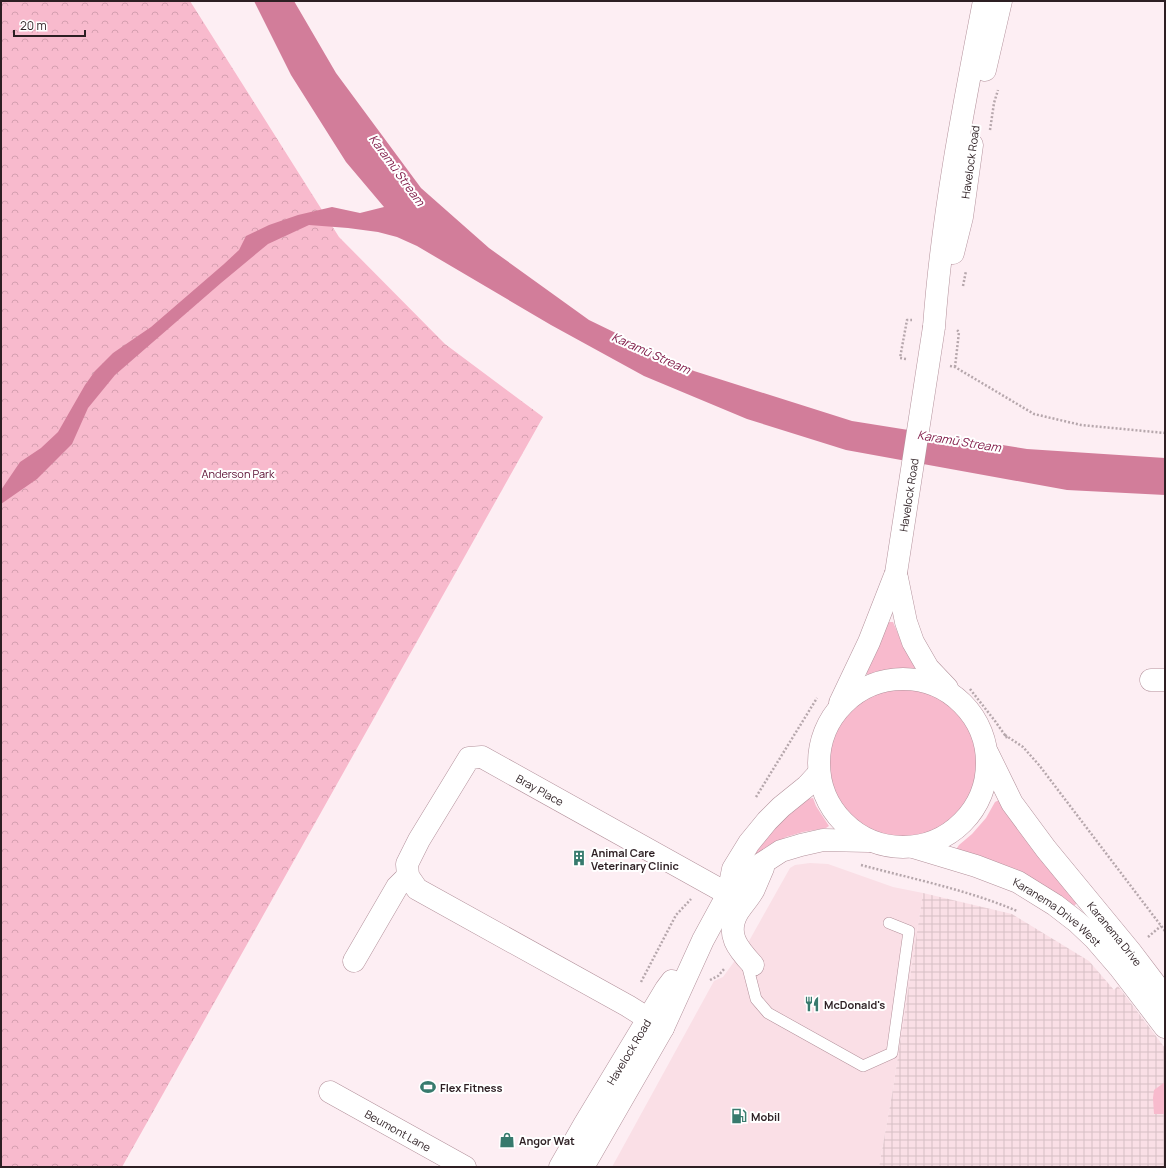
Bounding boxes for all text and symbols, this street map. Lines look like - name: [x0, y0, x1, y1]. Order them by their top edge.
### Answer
- scale bar: [14, 12, 85, 38]
- text: 20 m: [20, 17, 47, 34]
- street label: Havelock Road: [957, 124, 983, 200]
- water label: Karamū Stream: [365, 131, 429, 210]
- water label: Karamū Stream: [609, 328, 694, 378]
- water label: Karamū Stream: [916, 426, 1003, 456]
- street label: Havelock Road: [895, 457, 921, 533]
- park label: Anderson Park: [201, 466, 275, 481]
- street label: Bray Place: [514, 770, 567, 809]
- place label: Animal Care Veterinary Clinic: [591, 845, 679, 873]
- building icon: Animal Care Veterinary Clinic: [570, 849, 588, 867]
- street label: Karanema Drive West: [1011, 873, 1105, 949]
- street label: Karanema Drive: [1085, 898, 1146, 969]
- restaurant icon: McDonald's: [803, 995, 821, 1013]
- place label: McDonald's: [824, 997, 885, 1012]
- street label: Havelock Road: [603, 1016, 654, 1087]
- sports icon: Flex Fitness: [419, 1078, 437, 1096]
- place label: Flex Fitness: [440, 1080, 503, 1095]
- street label: Beumont Lane: [362, 1106, 434, 1155]
- fuel station icon: Mobil: [730, 1107, 748, 1125]
- place label: Mobil: [751, 1109, 780, 1124]
- shop icon: Angor Wat: [498, 1131, 516, 1149]
- place label: Angor Wat: [519, 1133, 575, 1148]

